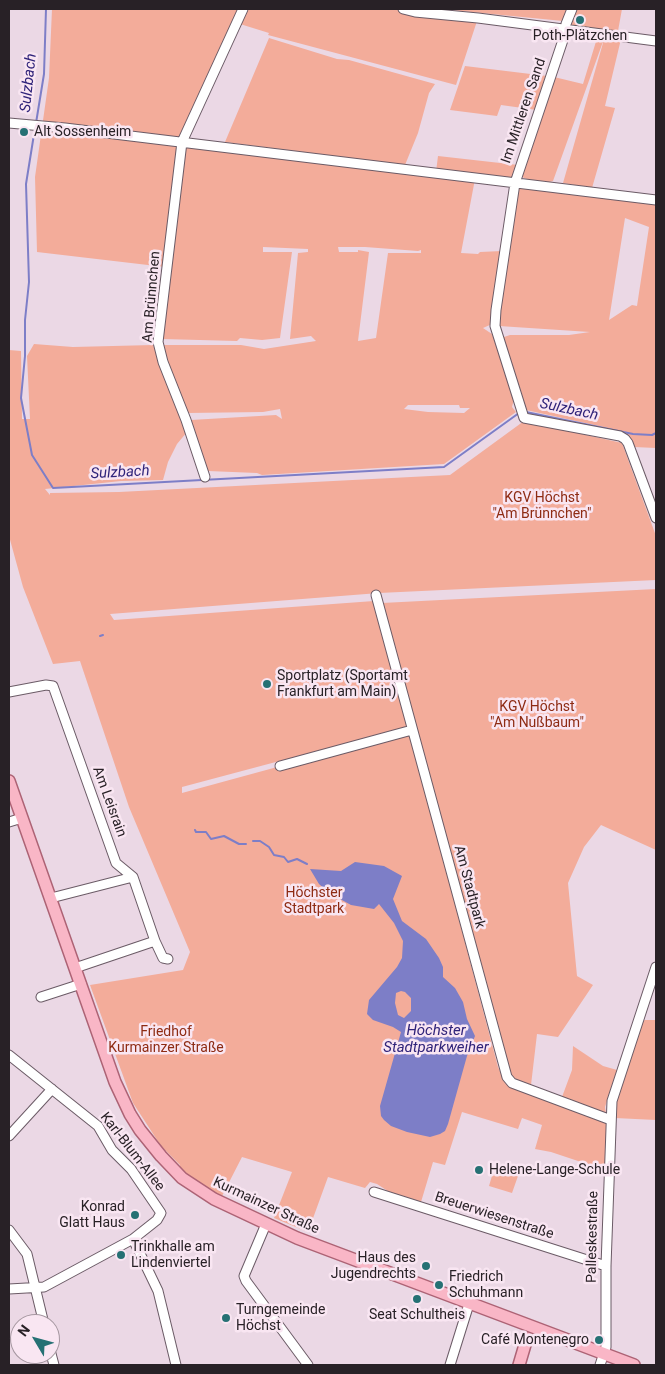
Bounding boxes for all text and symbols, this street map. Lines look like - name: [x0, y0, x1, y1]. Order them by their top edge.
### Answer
- marker: Poth-Plätzchen: [574, 14, 586, 26]
- place label: Poth-Plätzchen: [533, 28, 627, 44]
- water label: Sulzbach: [17, 53, 41, 113]
- street label: Im Mittleren Sand: [498, 56, 550, 166]
- place label: Alt Sossenheim: [34, 124, 131, 140]
- marker: Alt Sossenheim: [18, 126, 30, 138]
- street label: Am Brünnchen: [140, 251, 164, 343]
- water label: Sulzbach: [538, 395, 600, 425]
- water label: Sulzbach: [90, 462, 150, 484]
- park label: KGV Höchst "Am Brünnchen": [492, 490, 592, 522]
- place label: Sportplatz (Sportamt Frankfurt am Main): [277, 668, 408, 700]
- marker: Sportplatz (Sportamt Frankfurt am Main): [261, 678, 273, 690]
- park label: KGV Höchst "Am Nußbaum": [490, 699, 584, 732]
- street label: Am Leisrain: [89, 765, 129, 839]
- street label: Am Stadtpark: [450, 844, 488, 930]
- park label: Höchster Stadtpark: [284, 885, 344, 918]
- water label: Höchster Stadtparkweiher: [383, 1022, 489, 1057]
- park label: Friedhof Kurmainzer Straße: [108, 1024, 224, 1056]
- street label: Karl-Blum-Allee: [96, 1109, 168, 1195]
- place label: Helene-Lange-Schule: [489, 1162, 620, 1178]
- marker: Helene-Lange-Schule: [473, 1164, 485, 1176]
- street label: Kurmainzer Straße: [210, 1174, 322, 1238]
- street label: Breuerwiesenstraße: [432, 1189, 556, 1243]
- street label: Palleskestraße: [584, 1191, 602, 1283]
- place label: Konrad Glatt Haus: [59, 1199, 125, 1232]
- marker: Konrad Glatt Haus: [129, 1209, 141, 1221]
- place label: Trinkhalle am Lindenviertel: [131, 1239, 215, 1272]
- marker: Trinkhalle am Lindenviertel: [115, 1249, 127, 1261]
- place label: Haus des Jugendrechts: [331, 1250, 416, 1282]
- marker: Haus des Jugendrechts: [420, 1260, 432, 1272]
- place label: Friedrich Schuhmann: [449, 1269, 523, 1302]
- marker: Friedrich Schuhmann: [433, 1279, 445, 1291]
- marker: Seat Schultheis: [411, 1293, 423, 1305]
- place label: Turngemeinde Höchst: [236, 1302, 325, 1334]
- place label: Seat Schultheis: [369, 1307, 465, 1323]
- marker: Turngemeinde Höchst: [220, 1312, 232, 1324]
- north arrow: [10, 1314, 60, 1364]
- text: N: [14, 1322, 33, 1339]
- place label: Café Montenegro: [481, 1332, 589, 1348]
- marker: Café Montenegro: [593, 1334, 605, 1346]

